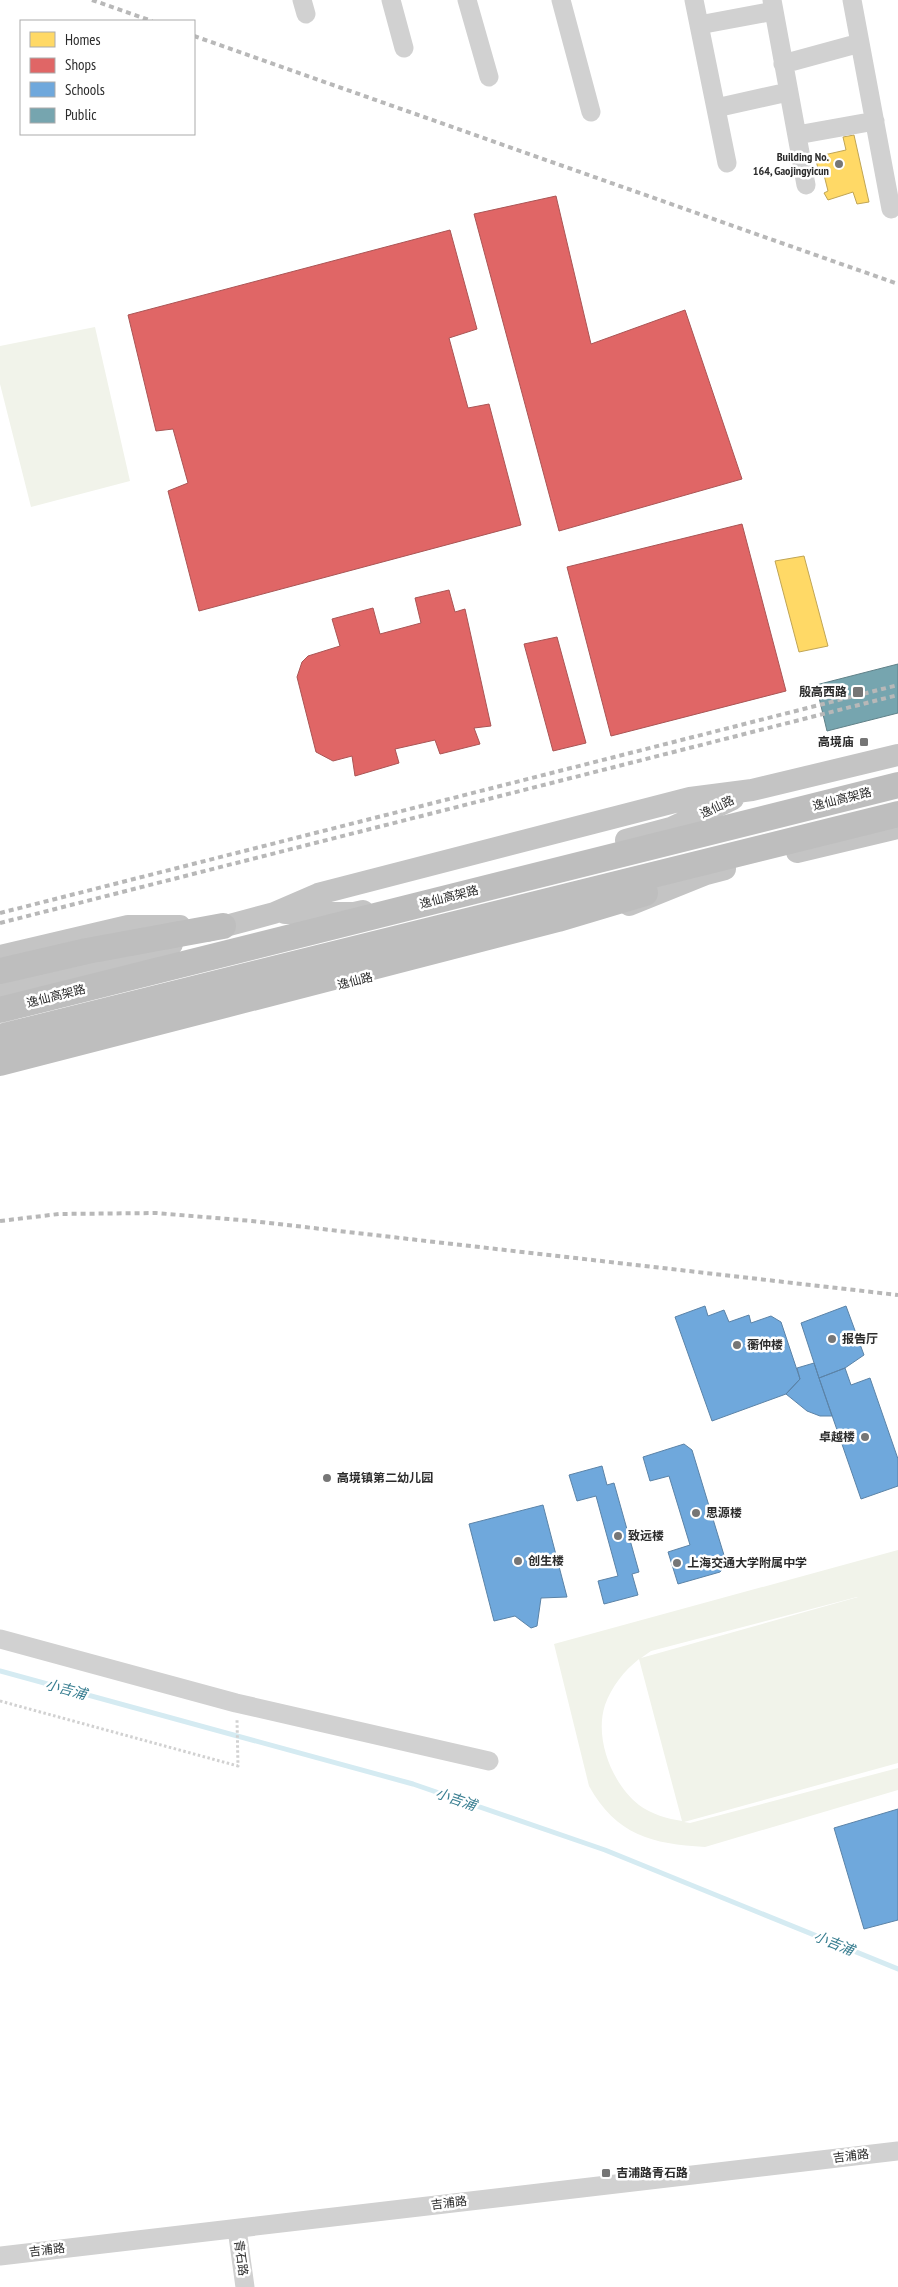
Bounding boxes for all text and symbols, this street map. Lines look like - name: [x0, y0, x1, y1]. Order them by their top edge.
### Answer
- legend: [20, 20, 195, 135]
- text: Homes: [65, 30, 101, 49]
- text: Shops: [65, 55, 96, 74]
- text: Schools: [65, 80, 105, 99]
- text: Public: [65, 105, 97, 124]
- place label: Building No. 164, Gaojingyicun: [753, 149, 829, 178]
- marker: Building No. 164, Gaojingyicun: [833, 158, 845, 170]
- place label: 殷高西路: [799, 684, 847, 699]
- marker: 殷高西路: [851, 685, 865, 699]
- place label: 高境庙: [818, 734, 854, 749]
- marker: 高境庙: [858, 736, 870, 748]
- street label: 逸仙高架路: [811, 784, 873, 813]
- street label: 逸仙路: [697, 792, 736, 821]
- street label: 逸仙高架路: [418, 882, 480, 911]
- street label: 逸仙路: [336, 969, 374, 992]
- street label: 逸仙高架路: [25, 981, 87, 1010]
- place label: 报告厅: [842, 1331, 878, 1346]
- marker: 报告厅: [826, 1333, 838, 1345]
- place label: 蘅仲楼: [747, 1337, 783, 1352]
- marker: 蘅仲楼: [731, 1339, 743, 1351]
- place label: 卓越楼: [819, 1429, 855, 1444]
- marker: 卓越楼: [859, 1431, 871, 1443]
- place label: 高境镇第二幼儿园: [337, 1470, 433, 1485]
- marker: 高境镇第二幼儿园: [321, 1472, 333, 1484]
- place label: 思源楼: [706, 1505, 742, 1520]
- marker: 思源楼: [690, 1507, 702, 1519]
- place label: 致远楼: [628, 1528, 664, 1543]
- marker: 致远楼: [612, 1530, 624, 1542]
- place label: 创生楼: [528, 1553, 564, 1568]
- marker: 创生楼: [512, 1555, 524, 1567]
- place label: 上海交通大学附属中学: [687, 1555, 807, 1570]
- marker: 上海交通大学附属中学: [671, 1557, 683, 1569]
- water label: 小吉浦: [43, 1675, 91, 1704]
- water label: 小吉浦: [433, 1784, 481, 1815]
- water label: 小吉浦: [811, 1927, 859, 1960]
- street label: 吉浦路: [832, 2146, 870, 2165]
- place label: 吉浦路青石路: [616, 2165, 688, 2180]
- marker: 吉浦路青石路: [600, 2167, 612, 2179]
- street label: 吉浦路: [430, 2193, 468, 2212]
- street label: 青石路: [232, 2239, 251, 2277]
- street label: 吉浦路: [28, 2240, 66, 2259]

